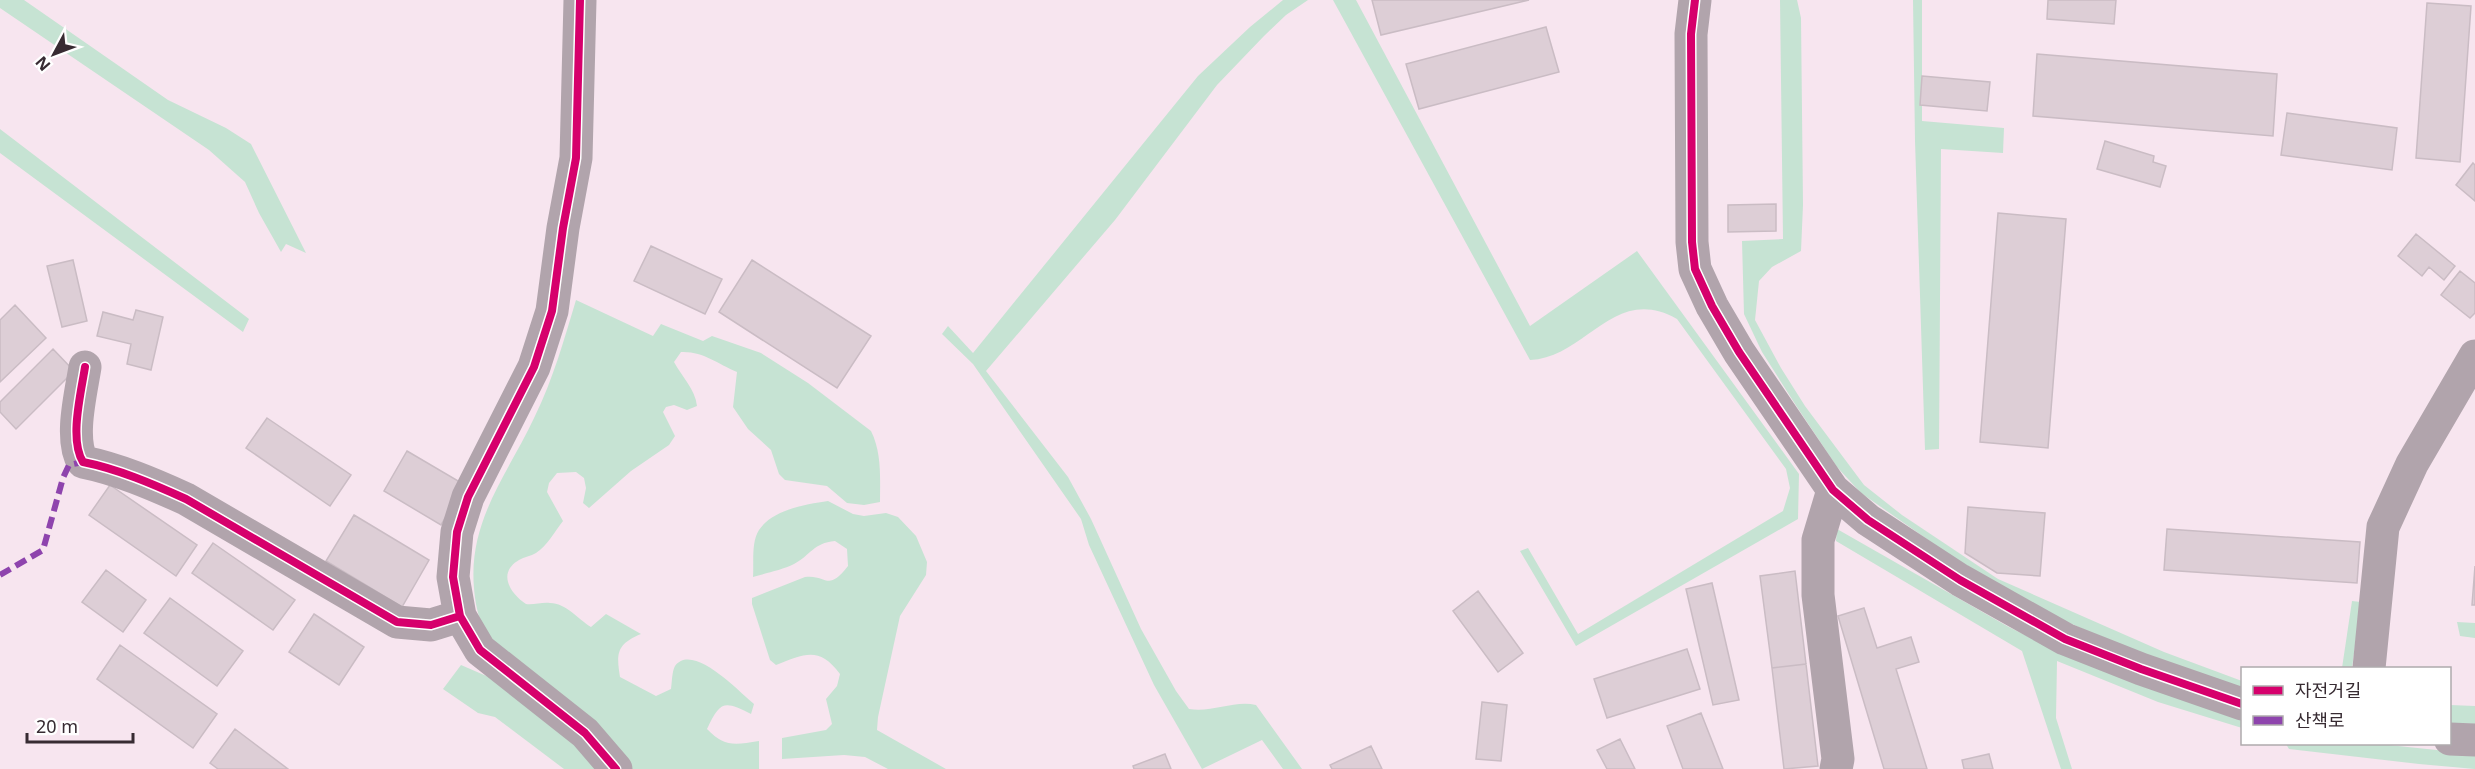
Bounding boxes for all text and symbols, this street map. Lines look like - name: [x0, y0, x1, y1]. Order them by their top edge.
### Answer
- north arrow: [24, 24, 84, 84]
- text: N: [30, 52, 55, 76]
- legend: [2241, 667, 2451, 745]
- text: 자전거길: [2295, 678, 2361, 702]
- scale bar: [27, 706, 134, 744]
- text: 산책로: [2295, 708, 2345, 732]
- text: 20 m: [36, 714, 78, 738]

